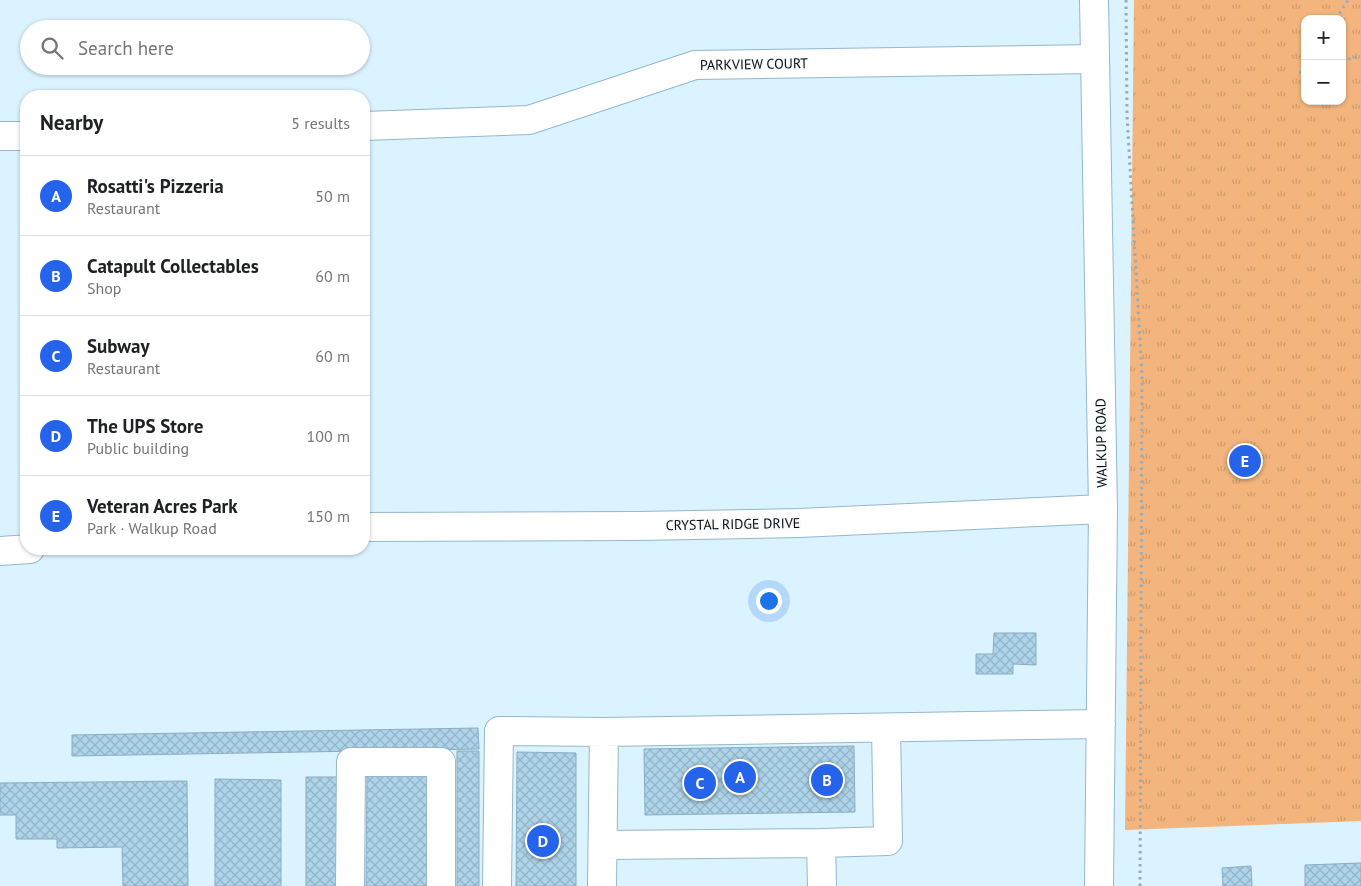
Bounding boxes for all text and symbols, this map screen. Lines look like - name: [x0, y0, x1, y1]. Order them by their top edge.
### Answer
- map controls: [1301, 15, 1346, 105]
- button: +: [1301, 15, 1346, 60]
- search box: [20, 20, 370, 75]
- icon: search: [38, 34, 66, 62]
- text: Search here: [78, 36, 174, 60]
- street label: PARKVIEW COURT: [700, 54, 808, 74]
- button: −: [1301, 60, 1346, 105]
- text: Nearby: [40, 109, 103, 136]
- text: 5 results: [291, 113, 350, 133]
- text: Rosatti's Pizzeria: [87, 174, 224, 198]
- text: A: [51, 186, 61, 206]
- text: 50 m: [315, 186, 350, 206]
- text: Restaurant: [87, 198, 160, 218]
- text: Catapult Collectables: [87, 254, 259, 278]
- text: B: [51, 266, 61, 286]
- text: 60 m: [315, 266, 350, 286]
- text: Shop: [87, 278, 121, 298]
- text: Subway: [87, 334, 150, 358]
- text: C: [52, 346, 60, 366]
- text: 60 m: [315, 346, 350, 366]
- text: Restaurant: [87, 358, 160, 378]
- street label: WALKUP ROAD: [1091, 398, 1111, 488]
- text: The UPS Store: [87, 414, 203, 438]
- text: D: [51, 426, 61, 446]
- text: 100 m: [307, 426, 350, 446]
- text: Public building: [87, 438, 189, 458]
- pin: E: [1229, 442, 1261, 480]
- text: Veteran Acres Park: [87, 494, 238, 518]
- text: E: [52, 506, 60, 526]
- text: 150 m: [307, 506, 350, 526]
- street label: CRYSTAL RIDGE DRIVE: [666, 514, 800, 534]
- text: Park · Walkup Road: [87, 518, 217, 538]
- your location: [756, 588, 782, 614]
- pin: A: [724, 758, 756, 796]
- pin: B: [811, 761, 843, 799]
- pin: C: [684, 764, 716, 802]
- pin: D: [527, 822, 559, 860]

